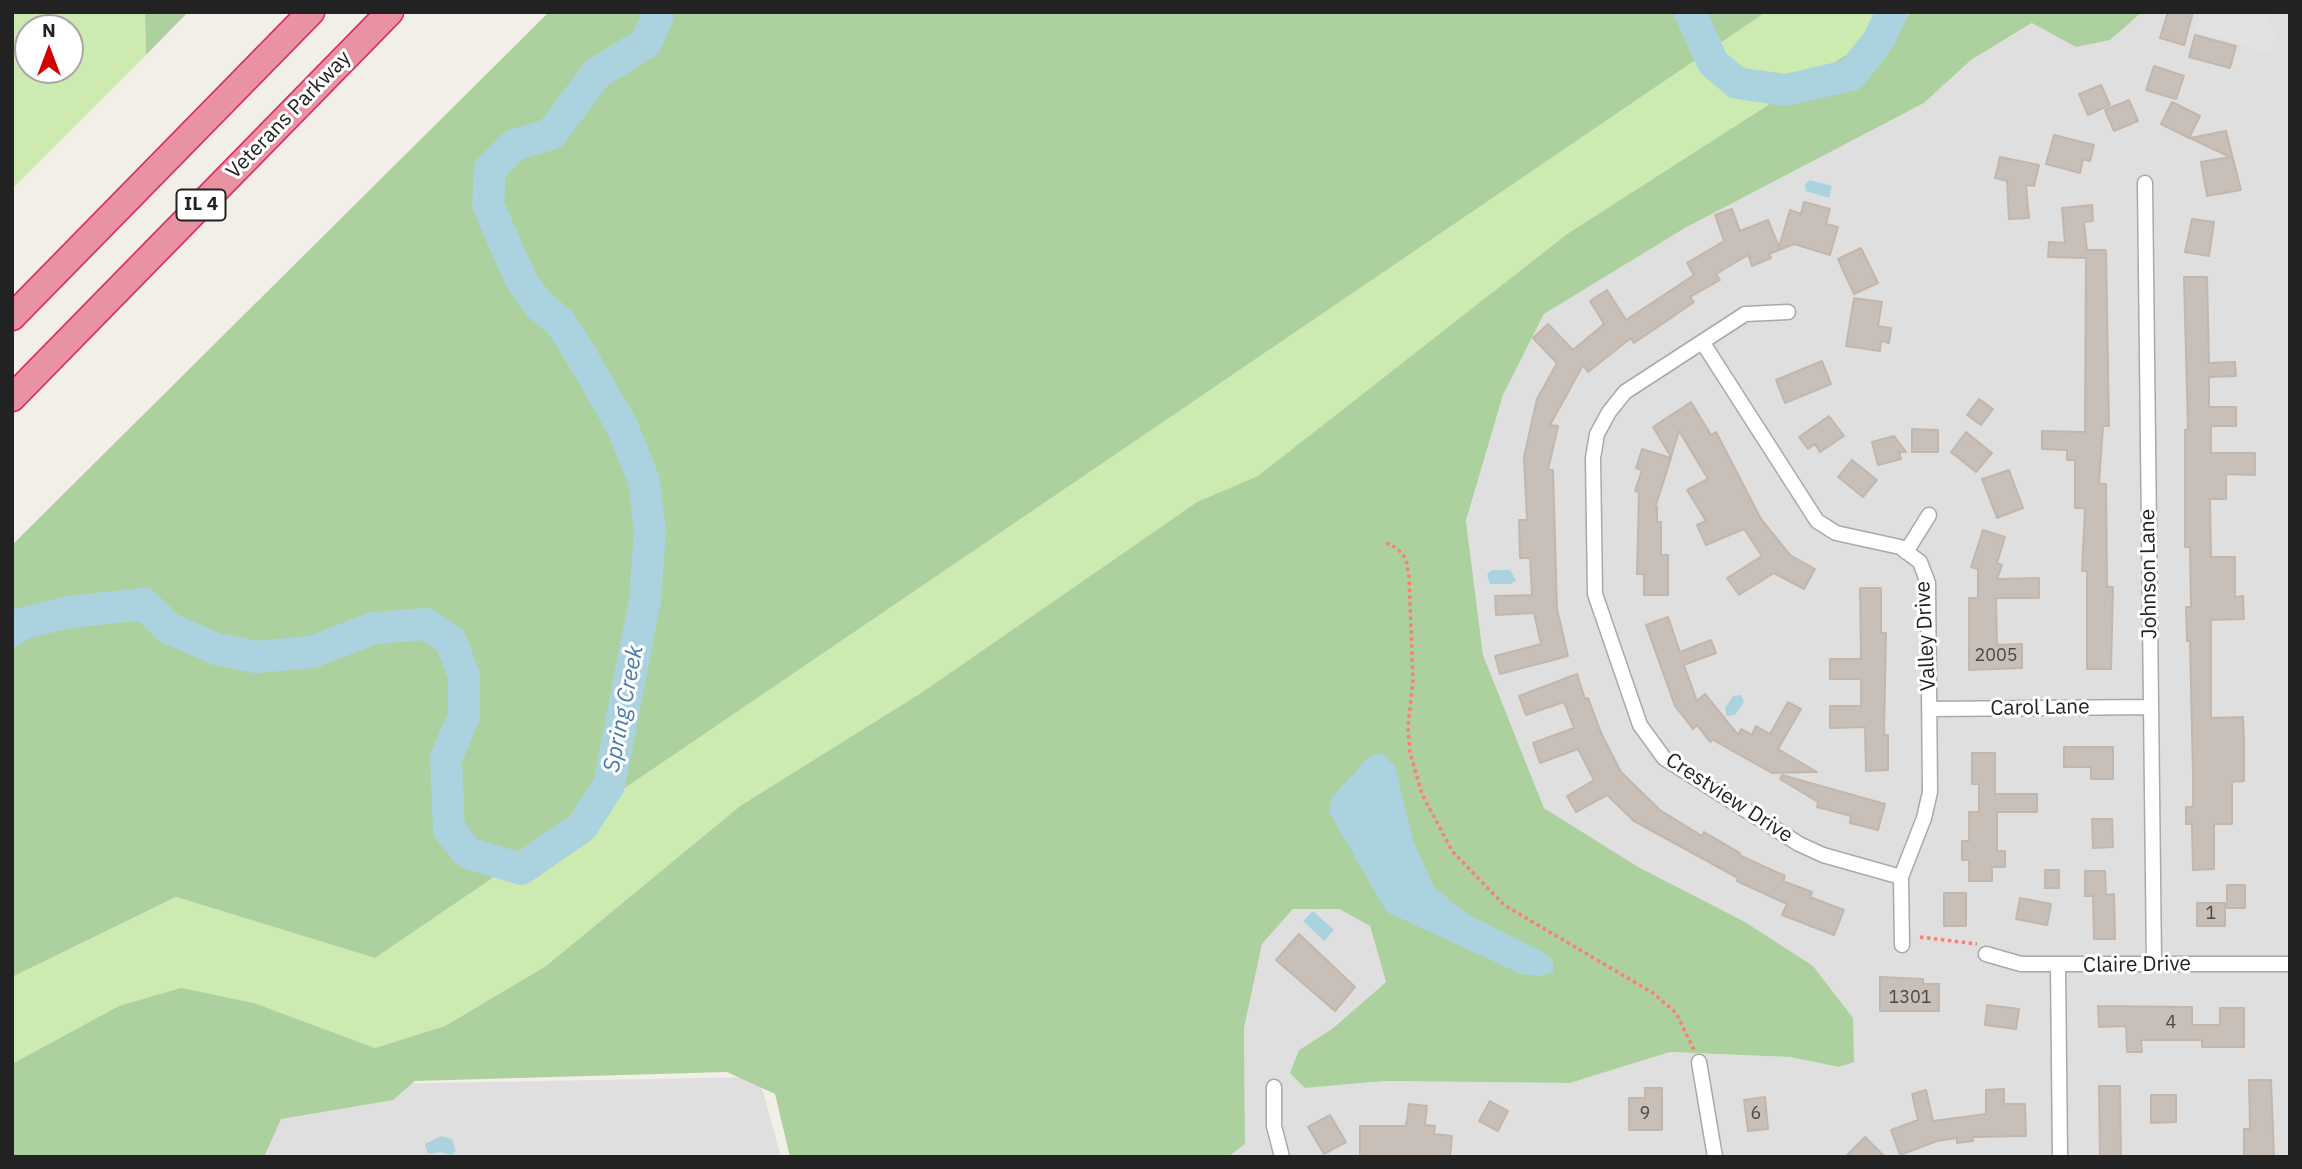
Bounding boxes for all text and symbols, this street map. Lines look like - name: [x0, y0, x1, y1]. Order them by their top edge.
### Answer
- north arrow: [14, 14, 84, 84]
- text: N: [42, 18, 56, 42]
- street label: Veterans Parkway: [221, 46, 357, 184]
- road number: IL 4: [176, 190, 226, 220]
- street label: Johnson Lane: [2135, 509, 2163, 639]
- street label: Valley Drive: [1911, 580, 1941, 692]
- water label: Spring Creek: [598, 643, 650, 775]
- house number: 2005: [1974, 645, 2018, 667]
- street label: Carol Lane: [1990, 695, 2090, 721]
- street label: Crestview Drive: [1661, 748, 1797, 848]
- house number: 1: [2206, 903, 2216, 925]
- street label: Claire Drive: [2083, 951, 2191, 979]
- house number: 1301: [1888, 987, 1932, 1009]
- house number: 4: [2166, 1012, 2176, 1034]
- house number: 9: [1640, 1103, 1650, 1125]
- house number: 6: [1751, 1103, 1761, 1125]

